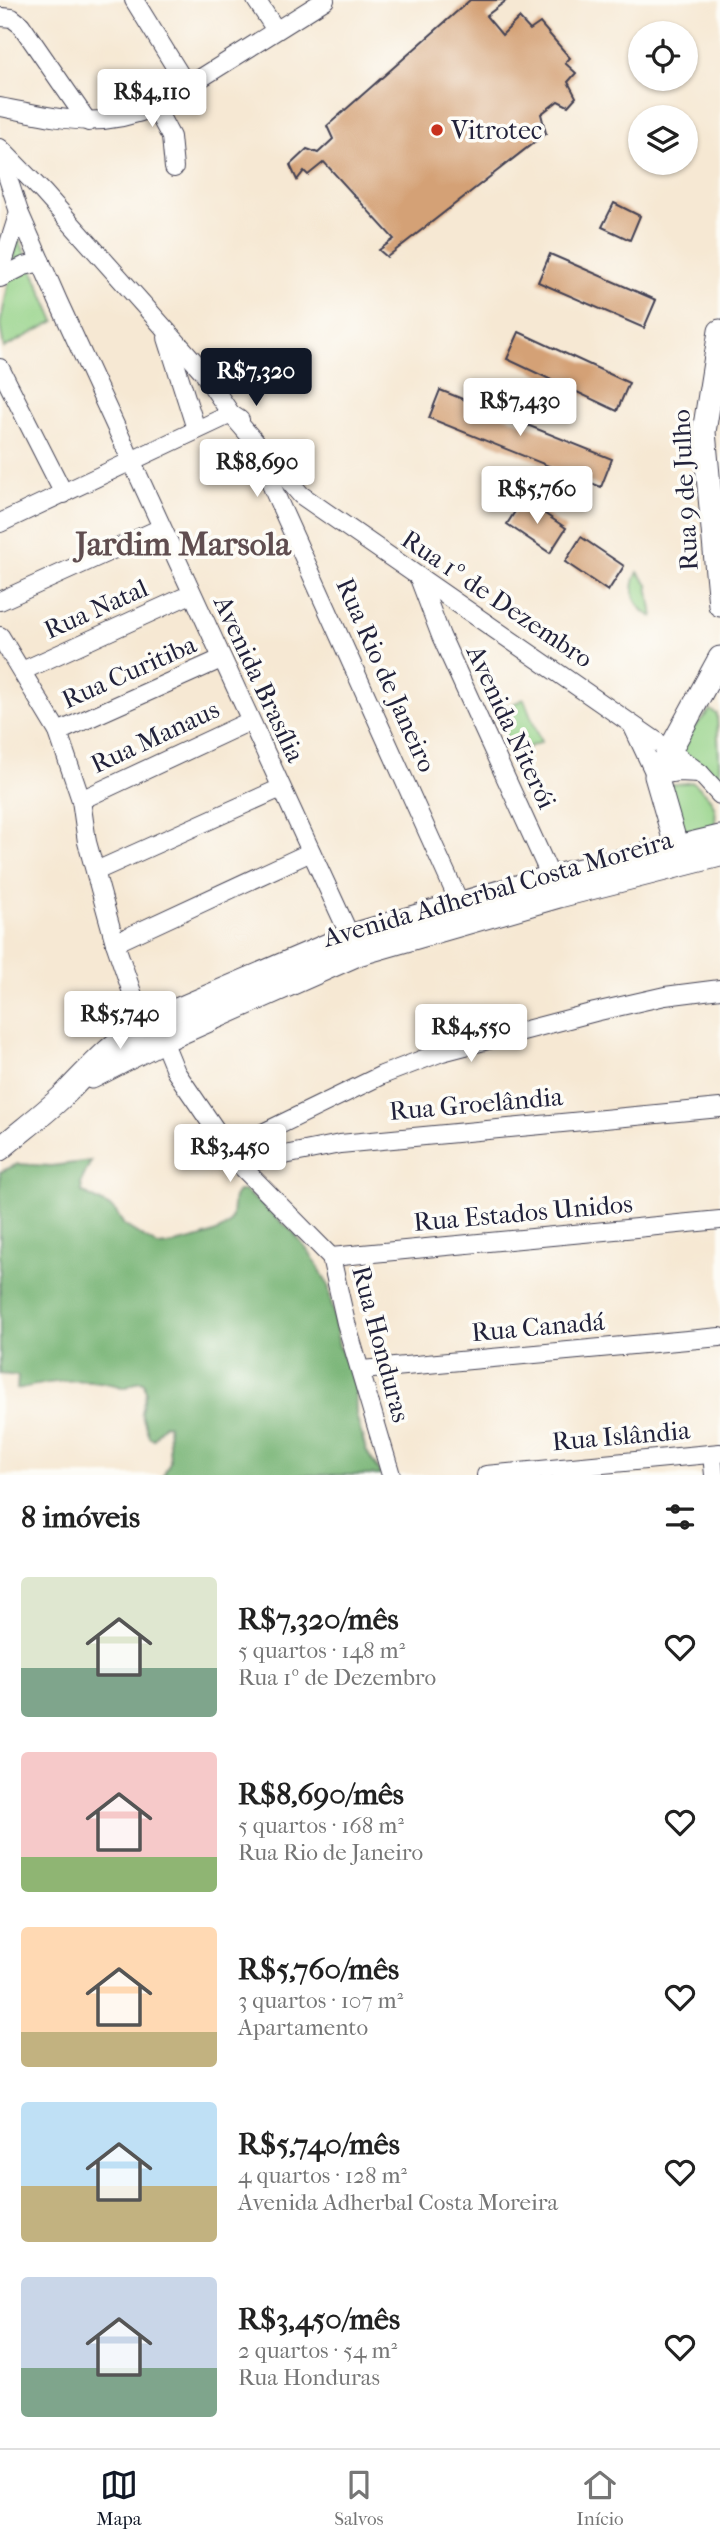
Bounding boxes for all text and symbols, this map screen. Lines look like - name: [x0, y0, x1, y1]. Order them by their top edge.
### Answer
- map controls: [628, 21, 698, 175]
- button: locate: [628, 21, 698, 91]
- pin: R$4,110: [87, 69, 217, 129]
- text: R$4,110: [113, 78, 191, 105]
- button: layers: [628, 105, 698, 175]
- place label: Vitrotec: [450, 115, 542, 146]
- marker: Vitrotec: [429, 122, 445, 138]
- pin: R$7,320: [191, 348, 321, 408]
- text: R$7,320: [217, 357, 295, 384]
- pin: R$7,430: [455, 378, 585, 438]
- text: R$7,430: [479, 387, 561, 414]
- street label: Rua 9 de Julho: [665, 409, 705, 571]
- pin: R$8,690: [192, 440, 322, 499]
- text: R$8,690: [216, 448, 298, 475]
- pin: R$5,760: [472, 466, 602, 526]
- text: R$5,760: [497, 475, 577, 502]
- street label: Rua 1º de Dezembro: [395, 524, 599, 674]
- district label: Jardim Marsola: [72, 525, 292, 564]
- street label: Rua Natal: [39, 572, 153, 646]
- street label: Rua Rio de Janeiro: [329, 573, 443, 777]
- street label: Avenida Brasília: [206, 590, 312, 768]
- street label: Rua Curitiba: [57, 628, 202, 715]
- street label: Avenida Niterói: [459, 639, 563, 814]
- street label: Rua Manaus: [86, 694, 224, 780]
- street label: Avenida Adherbal Costa Moreira: [319, 824, 677, 954]
- pin: R$5,740: [55, 992, 185, 1051]
- text: R$5,740: [80, 1000, 160, 1027]
- pin: R$4,550: [406, 1004, 536, 1064]
- text: R$4,550: [431, 1013, 511, 1040]
- street label: Rua Groelândia: [388, 1081, 565, 1127]
- pin: R$3,450: [165, 1124, 295, 1184]
- text: R$3,450: [190, 1133, 270, 1160]
- street label: Rua Estados Unidos: [412, 1188, 634, 1238]
- street label: Rua Honduras: [345, 1262, 417, 1426]
- street label: Rua Canadá: [470, 1306, 607, 1348]
- street label: Rua Islândia: [551, 1414, 692, 1457]
- icon: filters: [661, 1498, 699, 1536]
- text: 8 imóveis: [21, 1500, 140, 1535]
- text: R$7,320/mês: [238, 1602, 399, 1637]
- icon: home: [77, 1605, 161, 1689]
- icon: heart: [661, 1628, 699, 1666]
- text: 5 quartos · 148 m²: [238, 1637, 405, 1664]
- text: Rua 1º de Dezembro: [238, 1664, 436, 1691]
- text: R$8,690/mês: [238, 1777, 404, 1812]
- icon: home: [77, 1780, 161, 1864]
- icon: heart: [661, 1803, 699, 1841]
- text: 5 quartos · 168 m²: [238, 1812, 404, 1839]
- text: Rua Rio de Janeiro: [238, 1839, 423, 1866]
- text: R$5,760/mês: [238, 1952, 399, 1987]
- icon: home: [77, 1955, 161, 2039]
- icon: heart: [661, 1978, 699, 2016]
- text: 3 quartos · 107 m²: [238, 1987, 403, 2014]
- text: Apartamento: [238, 2014, 368, 2041]
- text: R$5,740/mês: [238, 2127, 400, 2162]
- icon: home: [77, 2130, 161, 2214]
- icon: heart: [661, 2153, 699, 2191]
- text: 4 quartos · 128 m²: [238, 2162, 407, 2189]
- text: Avenida Adherbal Costa Moreira: [238, 2189, 558, 2216]
- text: R$3,450/mês: [238, 2302, 400, 2337]
- icon: home: [77, 2305, 161, 2389]
- icon: heart: [661, 2328, 699, 2366]
- text: 2 quartos · 54 m²: [238, 2337, 397, 2364]
- text: Rua Honduras: [238, 2364, 380, 2391]
- tab: Mapa: [96, 2466, 142, 2530]
- tab: Salvos: [334, 2466, 384, 2530]
- tab: Início: [576, 2466, 624, 2530]

